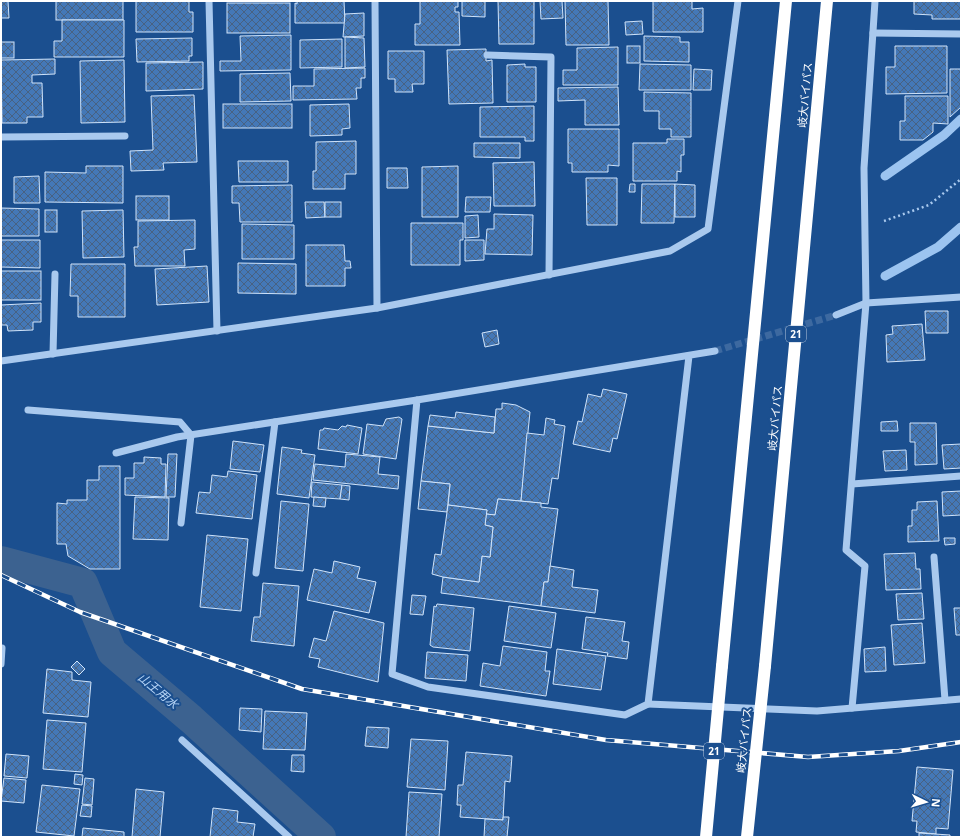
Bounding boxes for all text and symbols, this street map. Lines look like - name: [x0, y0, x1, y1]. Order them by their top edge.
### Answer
- street label: 岐大バイパス: [794, 62, 815, 128]
- road number: 21: [786, 326, 806, 342]
- street label: 岐大バイパス: [764, 385, 785, 451]
- water label: 山王用水: [134, 669, 184, 714]
- street label: 岐大バイパス: [733, 706, 754, 773]
- road number: 21: [704, 743, 724, 759]
- north arrow: [906, 782, 946, 822]
- text: N: [929, 798, 944, 808]

